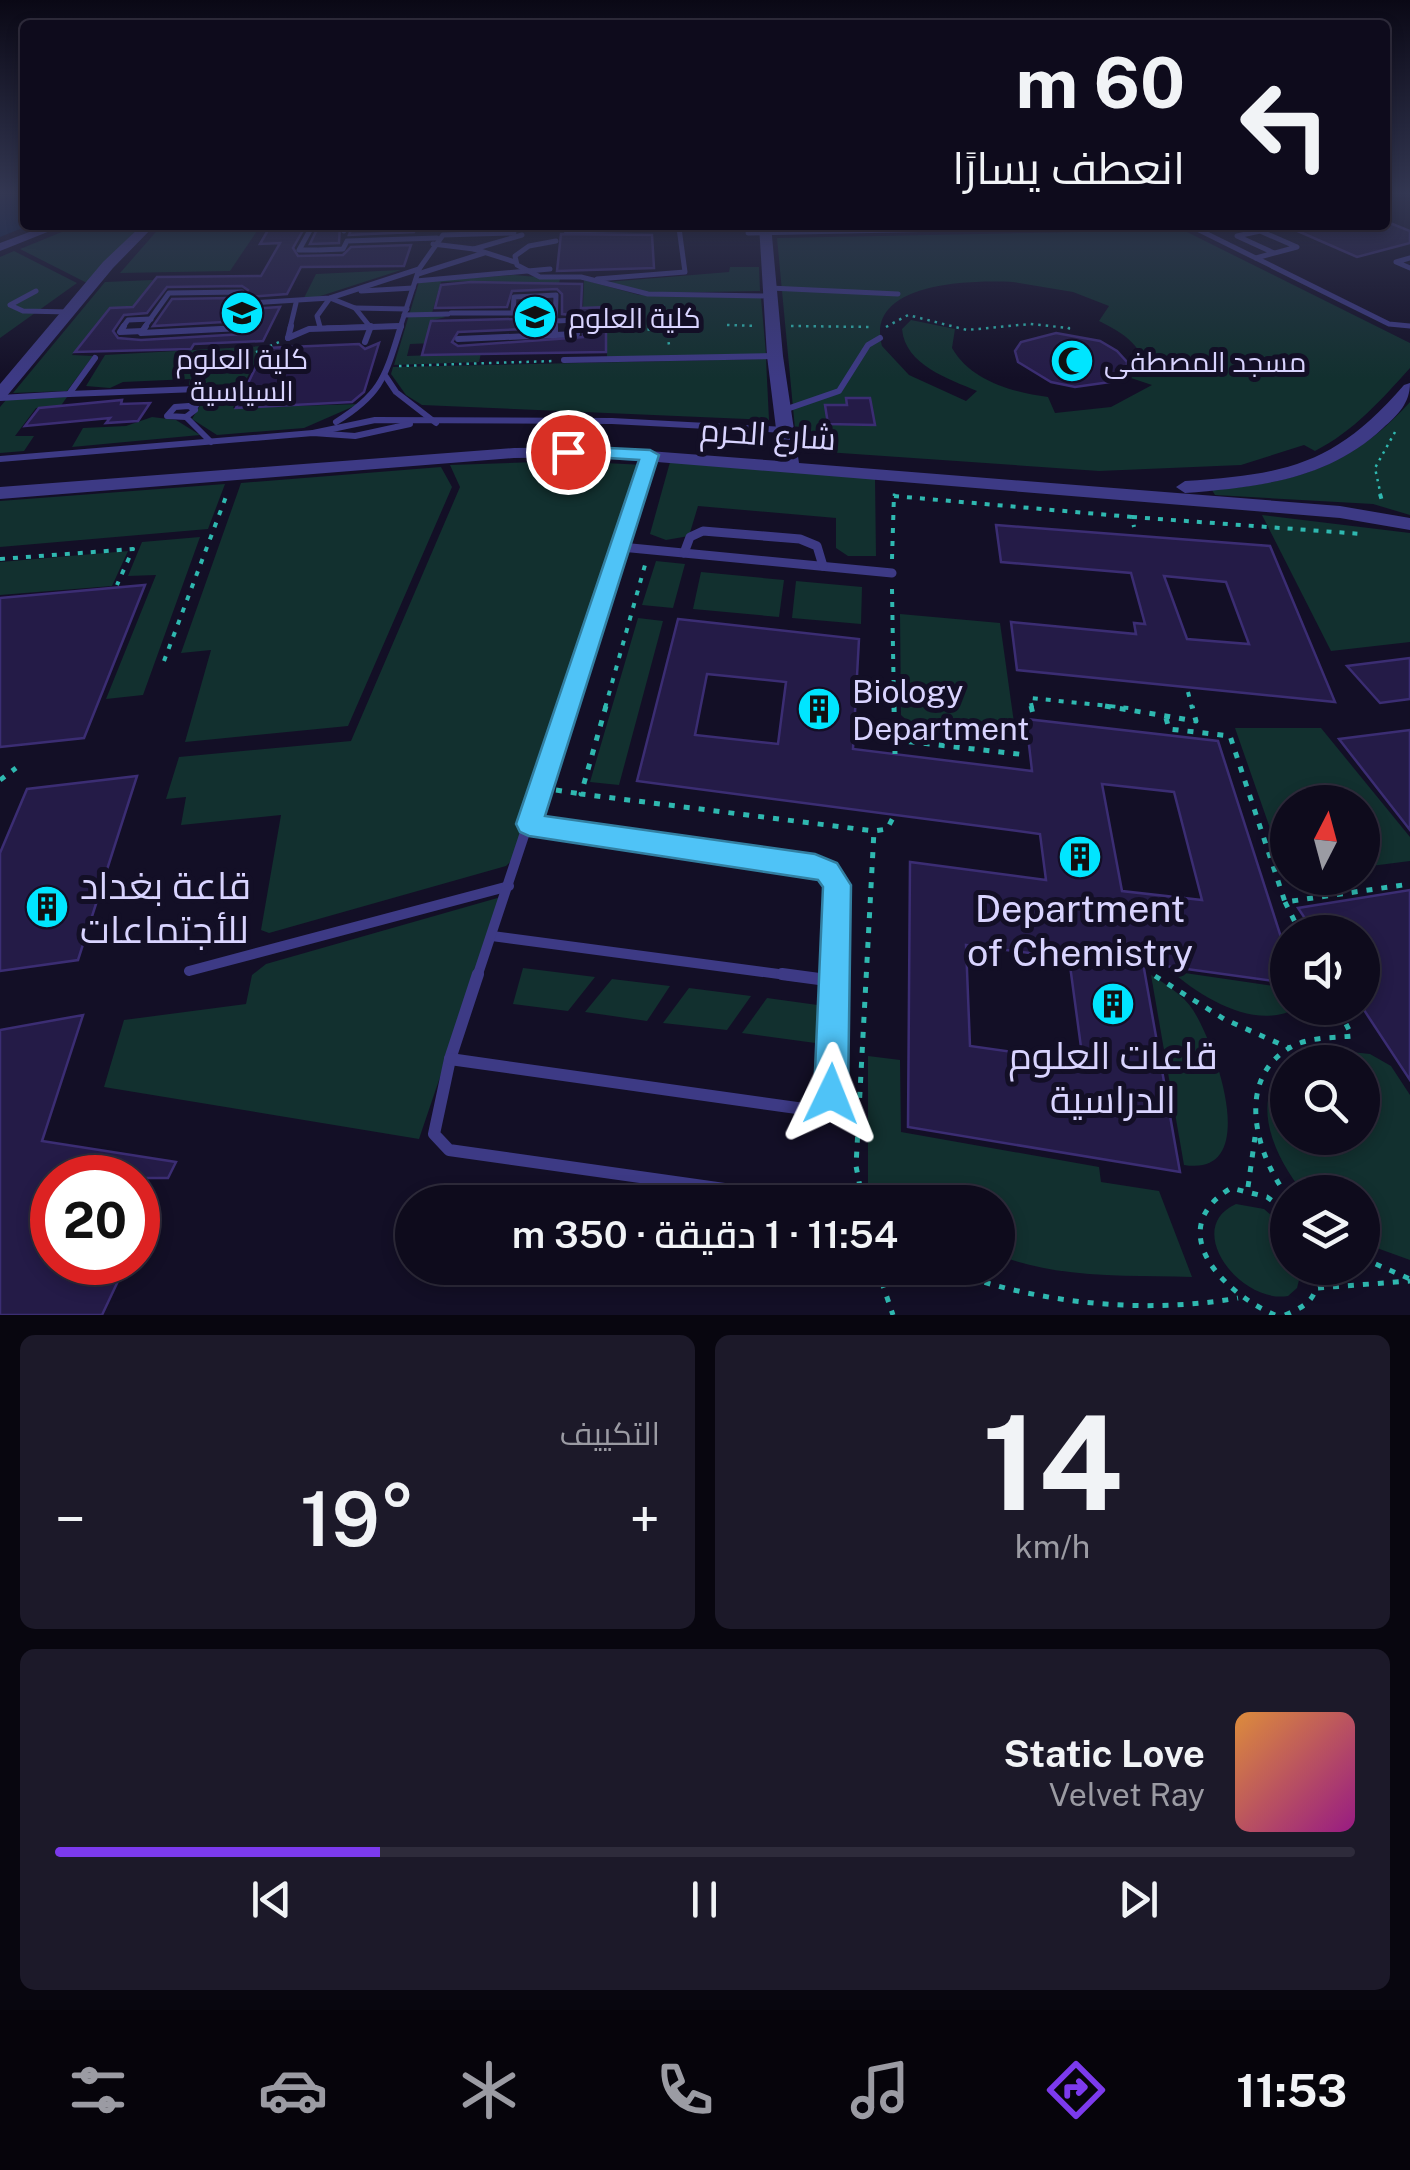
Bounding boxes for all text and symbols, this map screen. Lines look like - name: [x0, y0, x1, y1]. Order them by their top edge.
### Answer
- text: 60 m: [1015, 41, 1185, 124]
- icon: left: [1220, 60, 1350, 190]
- text: انعطف يسارًا: [952, 141, 1185, 194]
- school or university icon: كلية العلوم السياسية: [219, 290, 265, 336]
- school or university icon: كلية العلوم: [512, 294, 558, 340]
- place label: كلية العلوم: [568, 301, 701, 338]
- mosque icon: مسجد المصطفى: [1049, 338, 1095, 384]
- place label: كلية العلوم السياسية: [176, 342, 308, 407]
- place label: مسجد المصطفى: [1104, 345, 1306, 379]
- pin: [526, 410, 611, 495]
- street label: شارع الحرم: [699, 411, 837, 461]
- icon: arrive: [541, 425, 596, 480]
- place label: Biology Department: [852, 673, 1029, 747]
- building icon: Biology Department: [796, 686, 842, 732]
- north arrow: [1270, 785, 1380, 895]
- map controls: [1270, 785, 1380, 1285]
- building icon: Department of Chemistry: [1057, 834, 1103, 880]
- place label: قاعة بغداد للأجتماعات: [80, 863, 251, 952]
- building icon: قاعة بغداد للأجتماعات: [24, 884, 70, 930]
- place label: Department of Chemistry: [967, 886, 1193, 975]
- button: sound: [1270, 915, 1380, 1025]
- building icon: قاعات العلوم الدراسية: [1090, 981, 1136, 1027]
- place label: قاعات العلوم الدراسية: [1008, 1033, 1218, 1122]
- position arrow: [779, 1042, 883, 1146]
- button: search: [1270, 1045, 1380, 1155]
- speed limit sign: 20: [30, 1155, 160, 1285]
- button: layers: [1270, 1175, 1380, 1285]
- text: 11:54 · 1 دقيقة · 350 m: [512, 1212, 898, 1257]
- text: 14: [982, 1387, 1123, 1539]
- text: التكييف: [560, 1415, 660, 1452]
- text: 19°: [300, 1475, 415, 1563]
- text: −: [55, 1487, 86, 1551]
- text: +: [629, 1487, 660, 1551]
- text: km/h: [1015, 1528, 1090, 1565]
- text: Static Love: [1003, 1731, 1205, 1776]
- text: Velvet Ray: [1049, 1776, 1205, 1813]
- icon: previous: [244, 1872, 299, 1927]
- icon: pause: [677, 1872, 732, 1927]
- icon: next: [1111, 1872, 1166, 1927]
- icon: filters: [63, 2055, 133, 2125]
- icon: car: [258, 2055, 328, 2125]
- icon: climate: [454, 2055, 524, 2125]
- icon: phone: [650, 2055, 720, 2125]
- icon: music: [845, 2055, 915, 2125]
- icon: directions: [1041, 2055, 1111, 2125]
- text: 11:53: [1236, 2064, 1347, 2117]

